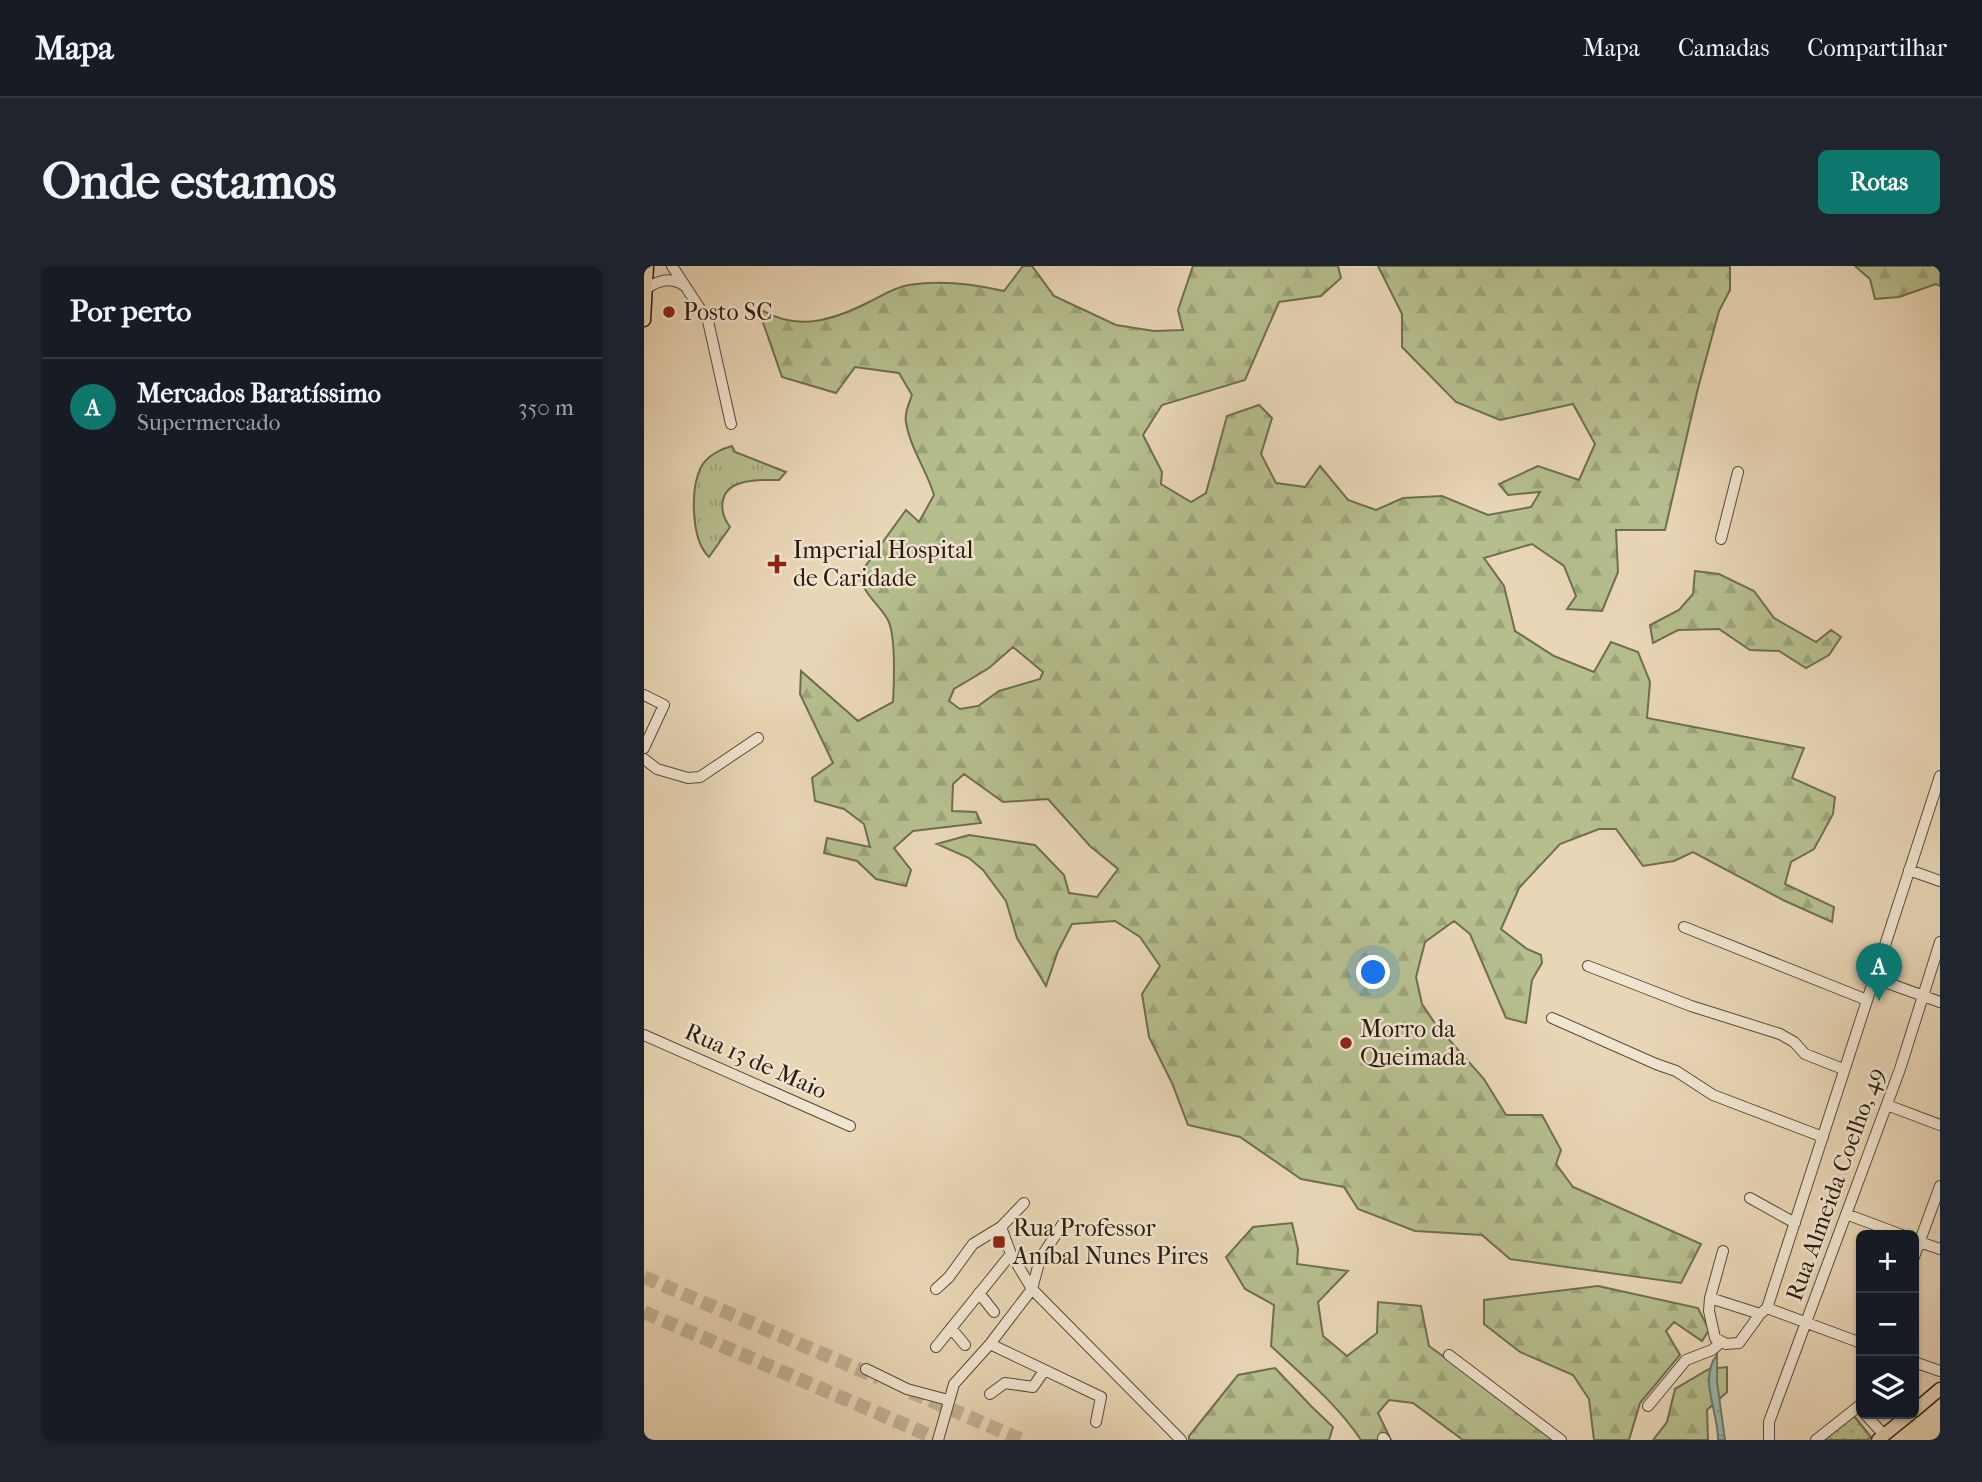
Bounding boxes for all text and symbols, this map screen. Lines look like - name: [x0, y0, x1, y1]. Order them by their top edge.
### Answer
- text: Mapa: [35, 29, 114, 68]
- text: Mapa: [1583, 34, 1640, 62]
- text: Camadas: [1678, 34, 1769, 62]
- text: Compartilhar: [1807, 34, 1947, 62]
- button: Rotas: [1818, 150, 1940, 214]
- text: Onde estamos: [42, 153, 336, 211]
- text: Por perto: [70, 294, 192, 329]
- place label: Posto SC: [683, 298, 772, 326]
- marker: Posto SC: [661, 304, 677, 320]
- text: Mercados Baratíssimo: [137, 378, 381, 409]
- text: A: [86, 394, 100, 421]
- text: 350 m: [518, 394, 574, 421]
- text: Supermercado: [137, 409, 281, 436]
- place label: Imperial Hospital de Caridade: [793, 536, 974, 592]
- marker: Imperial Hospital de Caridade: [767, 554, 787, 574]
- pin: A: [1856, 943, 1902, 1001]
- your location: [1356, 955, 1390, 989]
- place label: Morro da Queimada: [1360, 1015, 1467, 1071]
- street label: Rua 13 de Maio: [681, 1017, 831, 1105]
- marker: Morro da Queimada: [1338, 1035, 1354, 1051]
- street label: Rua Almeida Coelho, 49: [1780, 1064, 1890, 1304]
- place label: Rua Professor Aníbal Nunes Pires: [1012, 1214, 1208, 1270]
- map controls: [1856, 1230, 1919, 1419]
- button: +: [1856, 1230, 1919, 1293]
- marker: Rua Professor Aníbal Nunes Pires: [991, 1234, 1007, 1250]
- button: −: [1856, 1293, 1919, 1356]
- button: layers: [1856, 1356, 1919, 1419]

